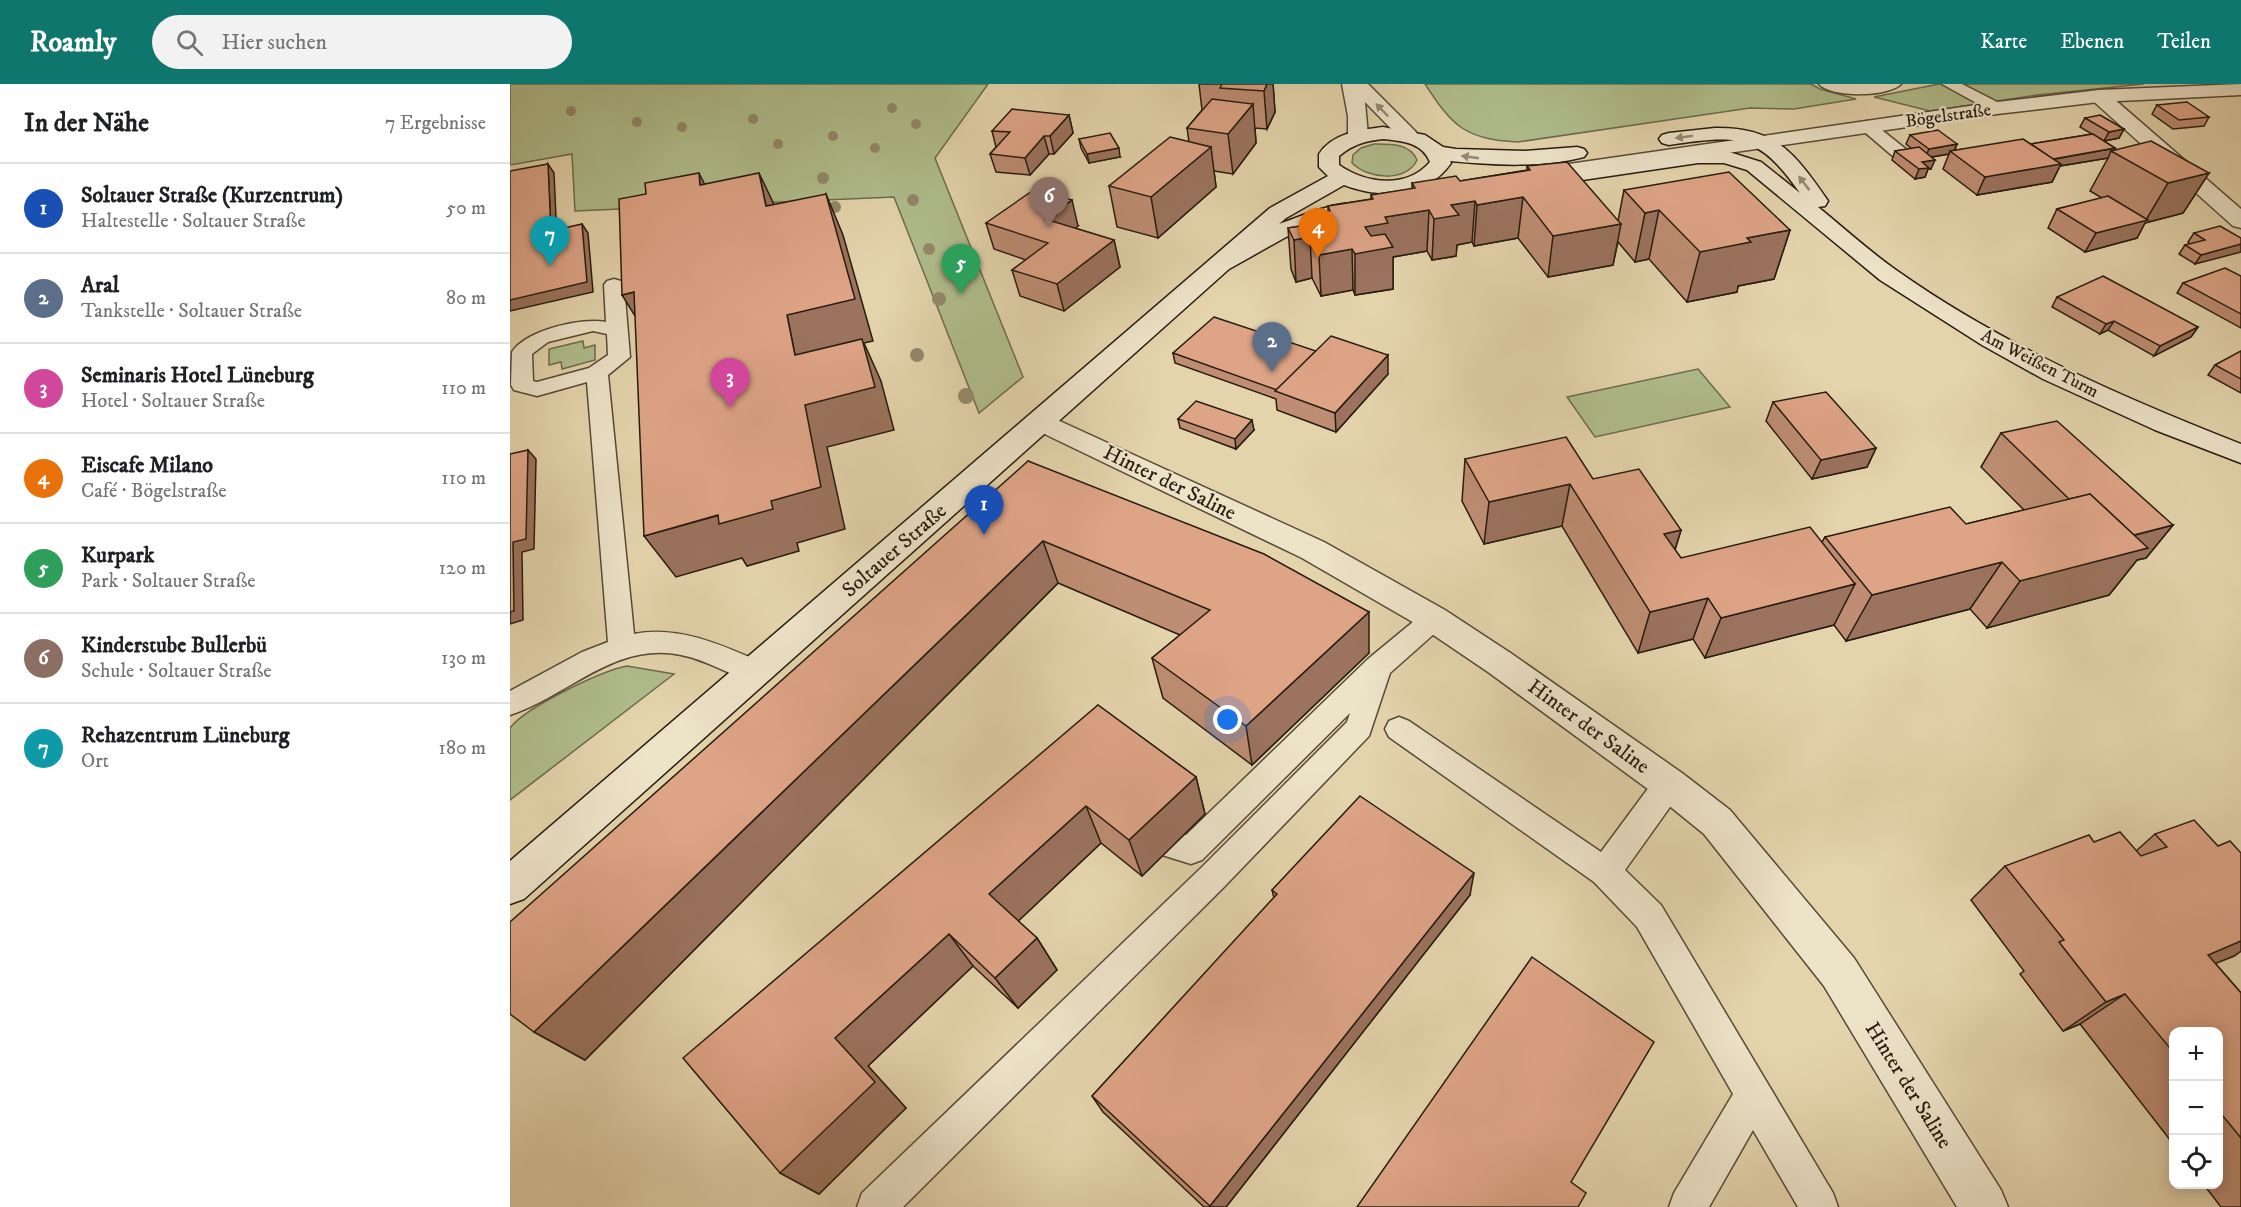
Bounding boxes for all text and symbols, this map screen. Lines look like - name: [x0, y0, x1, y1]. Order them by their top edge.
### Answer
- search box: [152, 15, 572, 69]
- text: Roamly: [30, 25, 116, 60]
- icon: search: [173, 26, 206, 59]
- text: Hier suchen: [221, 29, 327, 56]
- text: Karte: [1980, 29, 2027, 55]
- text: Ebenen: [2060, 29, 2124, 55]
- text: Teilen: [2157, 29, 2211, 55]
- street label: Bögelstraße: [1904, 99, 1992, 133]
- one-way arrow: [1375, 104, 1389, 118]
- text: In der Nähe: [24, 107, 149, 140]
- text: 7 Ergebnisse: [385, 111, 486, 136]
- one-way arrow: [1675, 133, 1694, 142]
- one-way arrow: [1460, 152, 1479, 161]
- one-way arrow: [1798, 176, 1810, 192]
- pin: 6: [1030, 178, 1068, 227]
- text: Soltauer Straße (Kurzentrum): [81, 182, 343, 209]
- text: 1: [40, 196, 47, 221]
- text: 50 m: [446, 196, 486, 221]
- pin: 4: [1298, 208, 1338, 258]
- text: Haltestelle · Soltauer Straße: [81, 209, 306, 234]
- pin: 7: [530, 216, 570, 266]
- pin: 5: [942, 244, 980, 294]
- text: Aral: [81, 272, 119, 299]
- text: 2: [39, 286, 48, 311]
- text: 80 m: [446, 286, 486, 311]
- text: Tankstelle · Soltauer Straße: [81, 299, 302, 324]
- pin: 2: [1252, 322, 1292, 372]
- street label: Am Weißen Turm: [1977, 325, 2102, 403]
- pin: 3: [710, 358, 750, 408]
- text: Seminaris Hotel Lüneburg: [81, 362, 314, 389]
- text: 3: [40, 376, 47, 401]
- text: 110 m: [441, 376, 486, 401]
- text: Hotel · Soltauer Straße: [81, 389, 265, 414]
- street label: Hinter der Saline: [1099, 440, 1240, 526]
- text: Eiscafe Milano: [81, 452, 213, 479]
- text: 4: [38, 466, 49, 491]
- text: 110 m: [441, 466, 486, 491]
- text: Café · Bögelstraße: [81, 479, 227, 504]
- pin: 1: [964, 486, 1004, 535]
- street label: Soltauer Straße: [837, 498, 952, 603]
- text: Kurpark: [81, 542, 154, 569]
- text: 5: [39, 556, 48, 581]
- text: 120 m: [439, 556, 486, 581]
- text: Park · Soltauer Straße: [81, 569, 256, 594]
- text: Kinderstube Bullerbü: [81, 632, 267, 659]
- text: 6: [38, 646, 49, 671]
- text: 130 m: [441, 646, 486, 671]
- text: Schule · Soltauer Straße: [81, 659, 272, 684]
- street label: Hinter der Saline: [1522, 674, 1655, 780]
- your location: [1213, 705, 1242, 734]
- text: Rehazentrum Lüneburg: [81, 722, 289, 749]
- text: 7: [38, 736, 49, 761]
- text: 180 m: [439, 736, 486, 761]
- text: Ort: [81, 749, 109, 774]
- street label: Hinter der Saline: [1859, 1017, 1958, 1154]
- map controls: [2169, 1027, 2223, 1189]
- button: +: [2169, 1027, 2223, 1081]
- button: −: [2169, 1081, 2223, 1135]
- button: locate: [2169, 1135, 2223, 1189]

